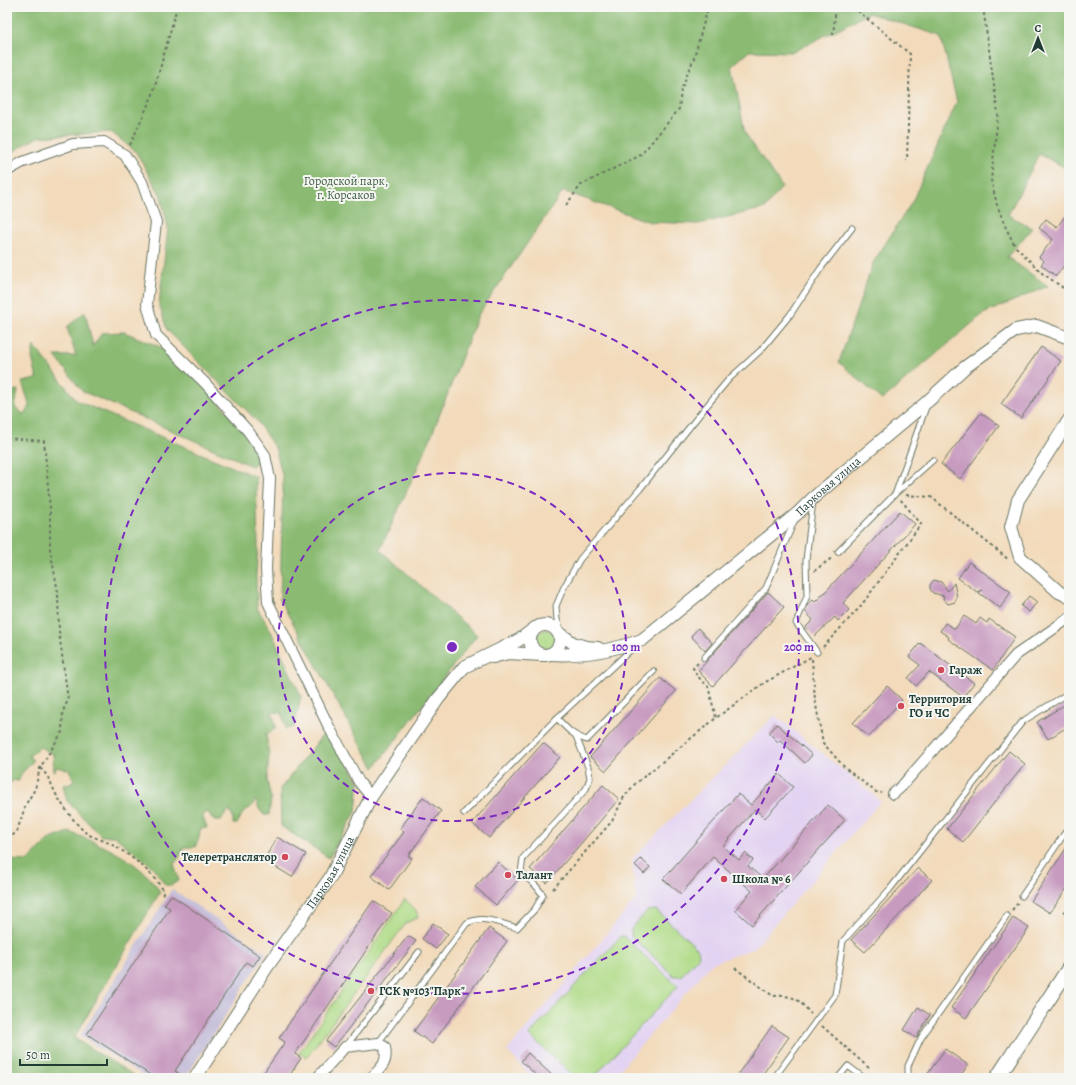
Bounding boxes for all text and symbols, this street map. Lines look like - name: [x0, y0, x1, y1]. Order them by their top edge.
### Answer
- north arrow: [1018, 18, 1058, 58]
- text: С: [1035, 21, 1042, 36]
- park label: Городской парк, г. Корсаков: [304, 173, 388, 203]
- street label: Парковая улица: [792, 453, 864, 519]
- text: 100 m: [612, 639, 640, 655]
- text: 200 m: [784, 639, 814, 655]
- centre of rings: [445, 640, 459, 654]
- place label: Гараж: [949, 662, 983, 678]
- marker: Гараж: [936, 665, 946, 675]
- place label: Территория ГО и ЧС: [909, 691, 972, 721]
- marker: Территория ГО и ЧС: [896, 701, 906, 711]
- street label: Парковая улица: [302, 833, 358, 912]
- place label: Телеретранслятор: [181, 849, 278, 865]
- marker: Телеретранслятор: [280, 852, 290, 862]
- place label: Талант: [516, 867, 553, 883]
- marker: Талант: [503, 870, 513, 880]
- place label: Школа № 6: [732, 871, 791, 887]
- marker: Школа № 6: [719, 874, 729, 884]
- place label: ГСК №103"Парк": [379, 983, 465, 999]
- marker: ГСК №103"Парк": [366, 986, 376, 996]
- scale bar: [20, 1041, 107, 1067]
- text: 50 m: [26, 1047, 50, 1063]

